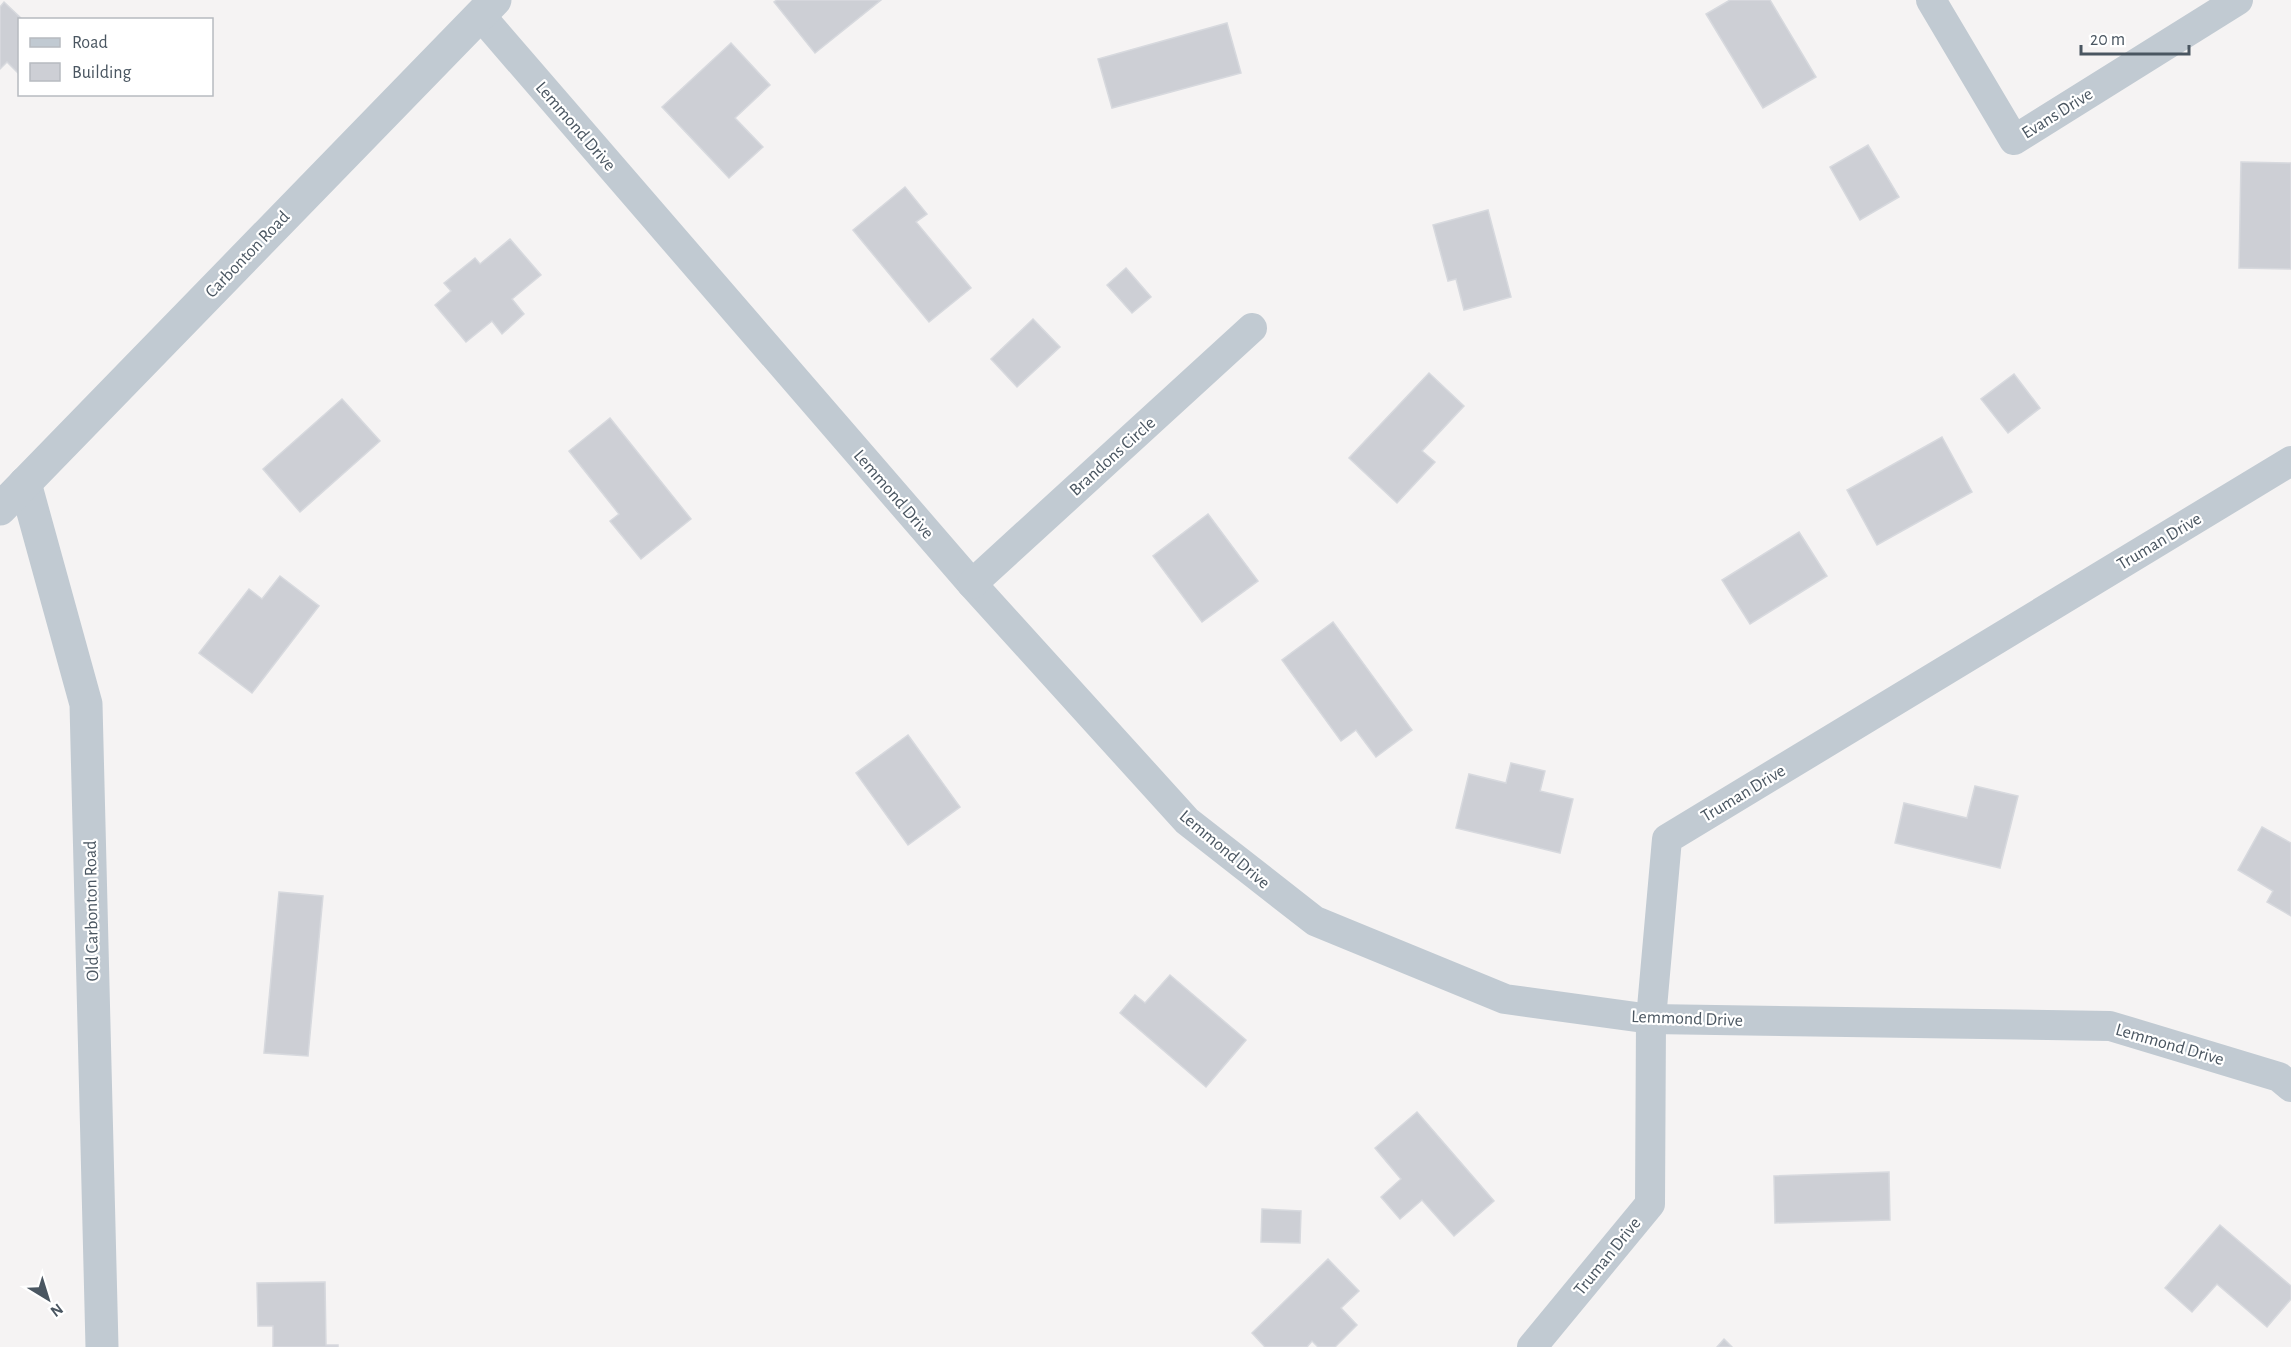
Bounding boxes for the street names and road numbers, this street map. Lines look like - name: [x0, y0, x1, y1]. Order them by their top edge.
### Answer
- street label: Lemmond Drive: [532, 79, 619, 175]
- street label: Evans Drive: [2019, 85, 2096, 143]
- street label: Carbonton Road: [202, 208, 293, 301]
- street label: Brandons Circle: [1066, 414, 1159, 500]
- street label: Lemmond Drive: [850, 447, 937, 543]
- street label: Truman Drive: [2114, 510, 2205, 574]
- street label: Truman Drive: [1698, 762, 1789, 826]
- street label: Lemmond Drive: [1176, 807, 1273, 893]
- street label: Old Carbonton Road: [82, 840, 102, 982]
- street label: Lemmond Drive: [1631, 1008, 1743, 1030]
- street label: Lemmond Drive: [2113, 1021, 2226, 1069]
- street label: Truman Drive: [1571, 1214, 1645, 1299]

